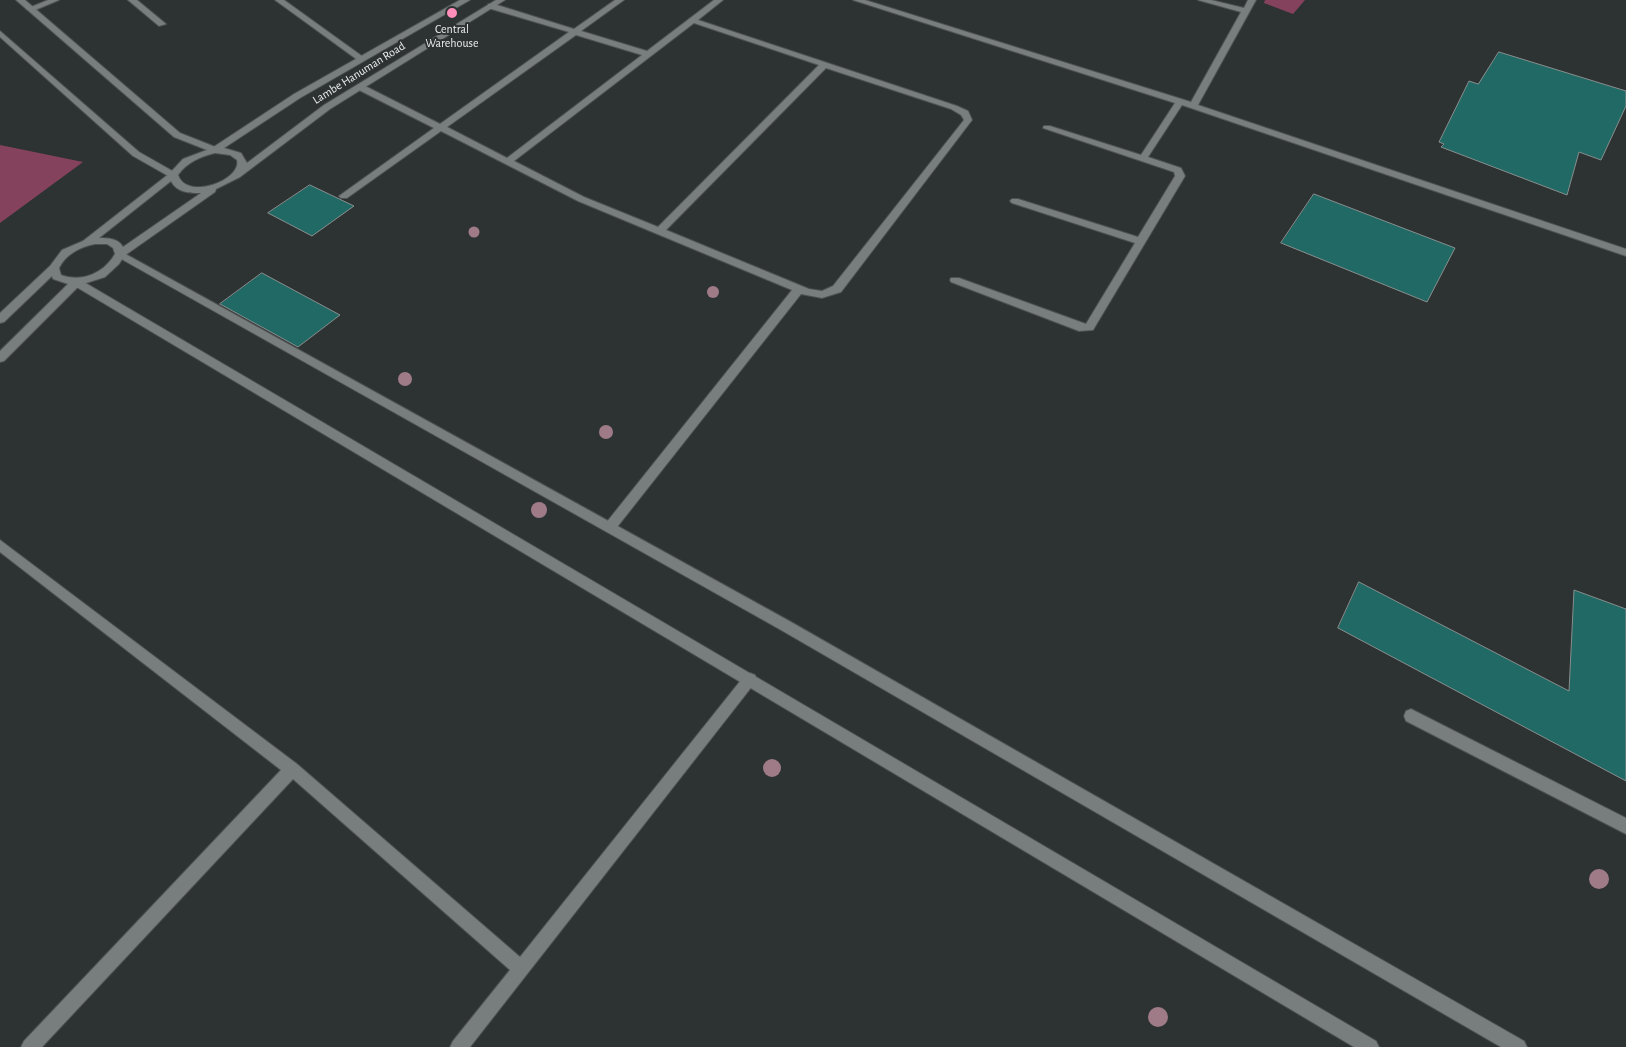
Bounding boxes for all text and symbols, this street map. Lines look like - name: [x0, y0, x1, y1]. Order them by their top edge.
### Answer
- marker: Central Warehouse: [445, 6, 459, 20]
- place label: Central Warehouse: [425, 22, 479, 50]
- street label: Lambe Hanuman Road: [310, 39, 408, 107]

